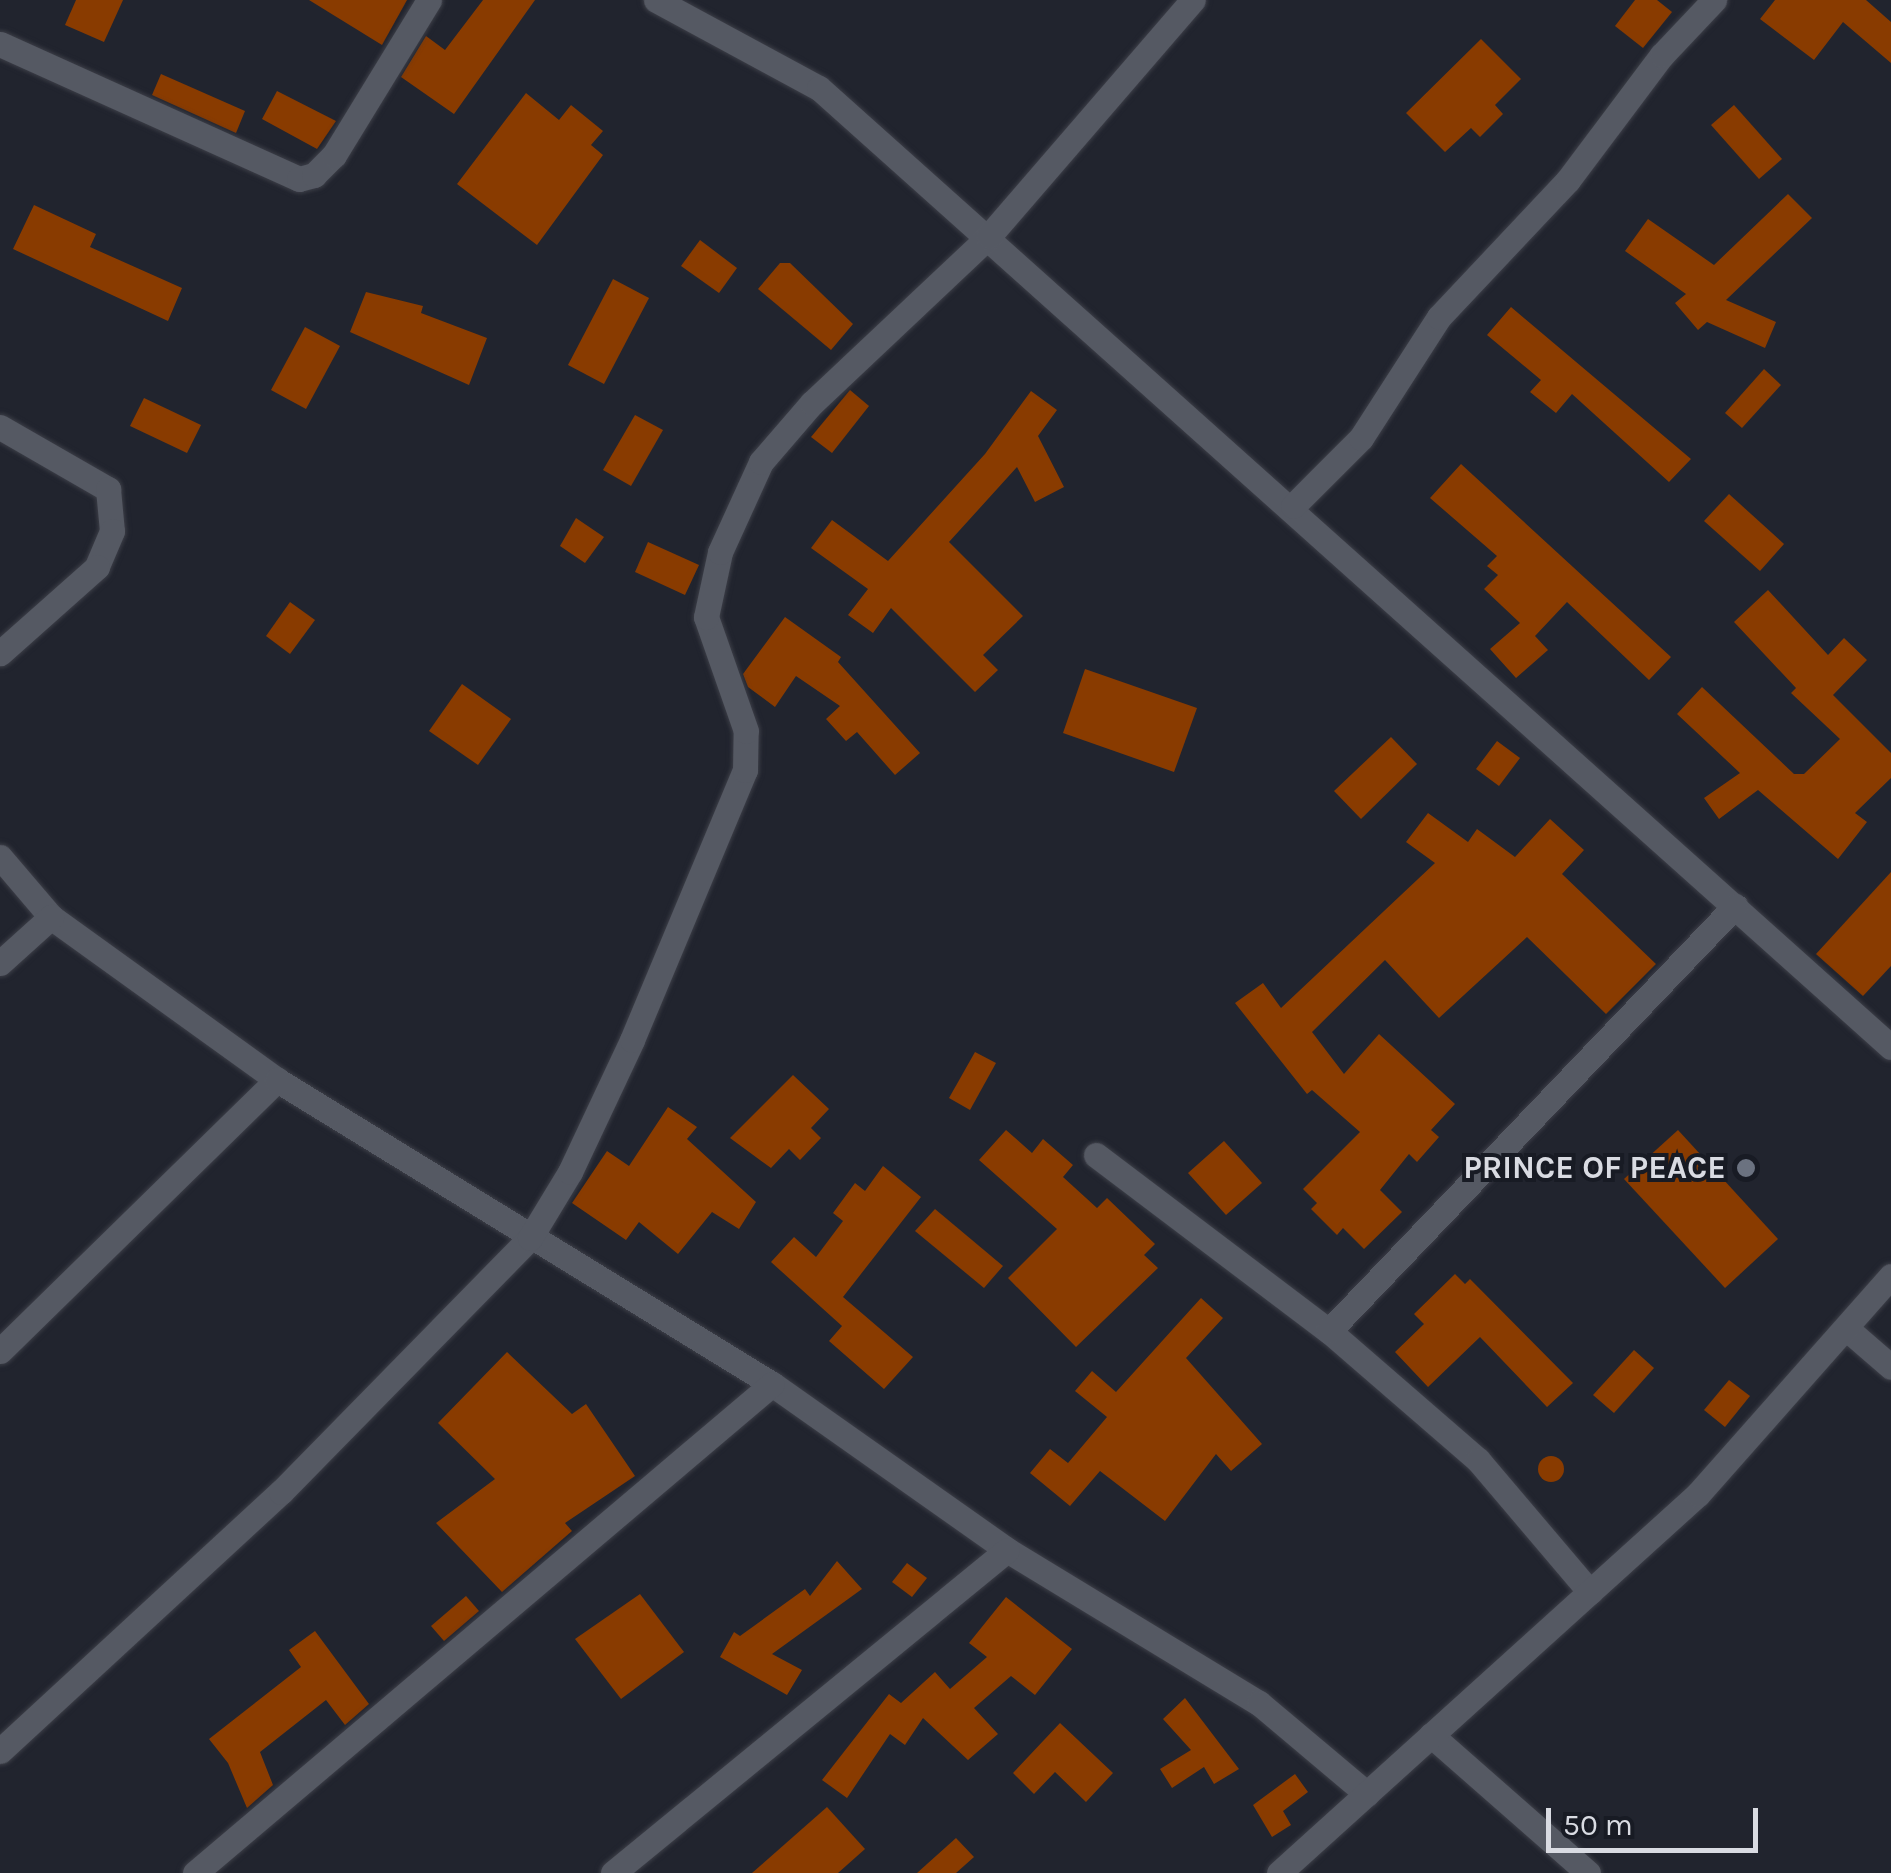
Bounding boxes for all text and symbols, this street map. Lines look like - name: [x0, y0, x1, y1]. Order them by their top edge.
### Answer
- place label: PRINCE OF PEACE: [1463, 1149, 1726, 1187]
- marker: PRINCE OF PEACE: [1735, 1157, 1757, 1179]
- scale bar: [1551, 1788, 1764, 1850]
- text: 50 m: [1563, 1807, 1633, 1843]

